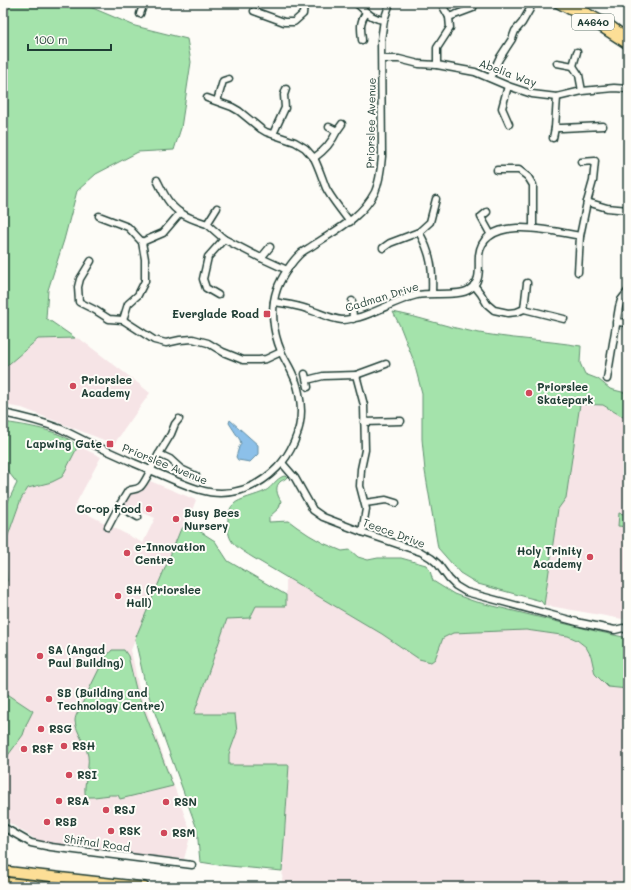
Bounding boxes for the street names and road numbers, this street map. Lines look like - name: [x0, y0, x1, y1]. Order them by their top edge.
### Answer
- road number: A4640: [572, 14, 614, 30]
- street label: Abelia Way: [477, 55, 539, 90]
- street label: Priorslee Avenue: [362, 77, 379, 169]
- street label: Cadman Drive: [343, 278, 421, 315]
- street label: Priorslee Avenue: [120, 440, 210, 488]
- street label: Teece Drive: [361, 514, 428, 551]
- street label: Shifnal Road: [63, 830, 131, 855]

